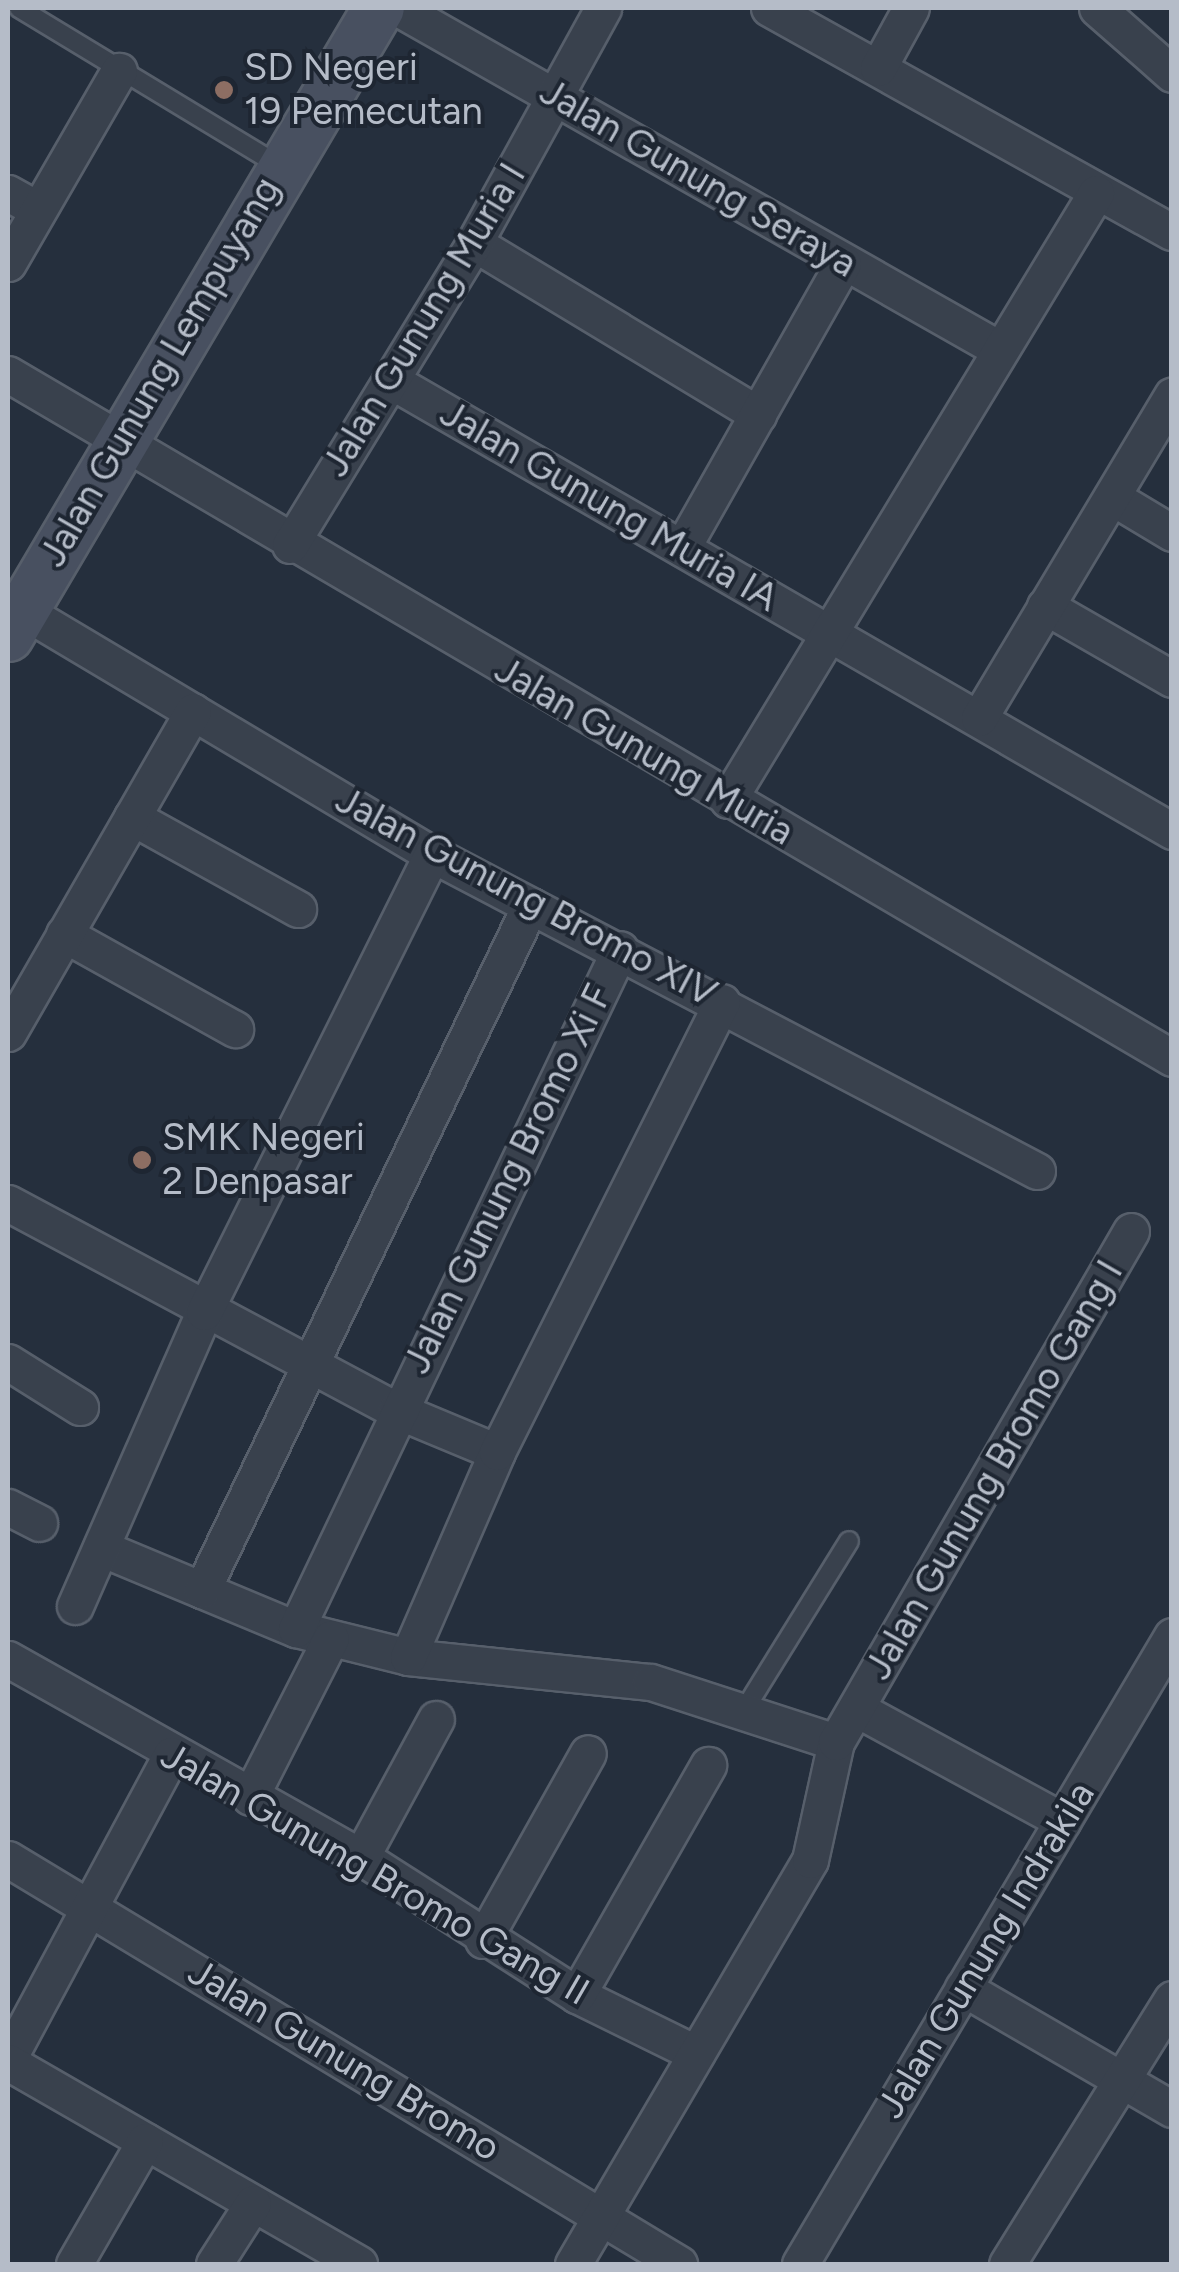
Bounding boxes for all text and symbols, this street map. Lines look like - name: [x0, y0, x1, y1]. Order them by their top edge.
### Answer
- place label: SD Negeri 19 Pemecutan: [244, 45, 483, 134]
- street label: Jalan Gunung Seraya: [532, 69, 864, 287]
- marker: SD Negeri 19 Pemecutan: [213, 79, 235, 101]
- street label: Jalan Gunung Muria I: [313, 155, 535, 485]
- street label: Jalan Gunung Lempuyang: [30, 169, 290, 575]
- street label: Jalan Gunung Muria IA: [432, 391, 786, 621]
- street label: Jalan Gunung Muria: [487, 647, 801, 855]
- street label: Jalan Gunung Bromo XIV: [328, 777, 724, 1017]
- street label: Jalan Gunung Bromo Xi F: [394, 977, 622, 1381]
- place label: SMK Negeri 2 Denpasar: [162, 1115, 365, 1204]
- marker: SMK Negeri 2 Denpasar: [131, 1149, 153, 1171]
- street label: Jalan Gunung Bromo Gang I: [855, 1252, 1133, 1688]
- street label: Jalan Gunung Bromo Gang II: [153, 1733, 597, 2015]
- street label: Jalan Gunung Indrakila: [868, 1774, 1104, 2126]
- street label: Jalan Gunung Bromo: [180, 1949, 508, 2171]

